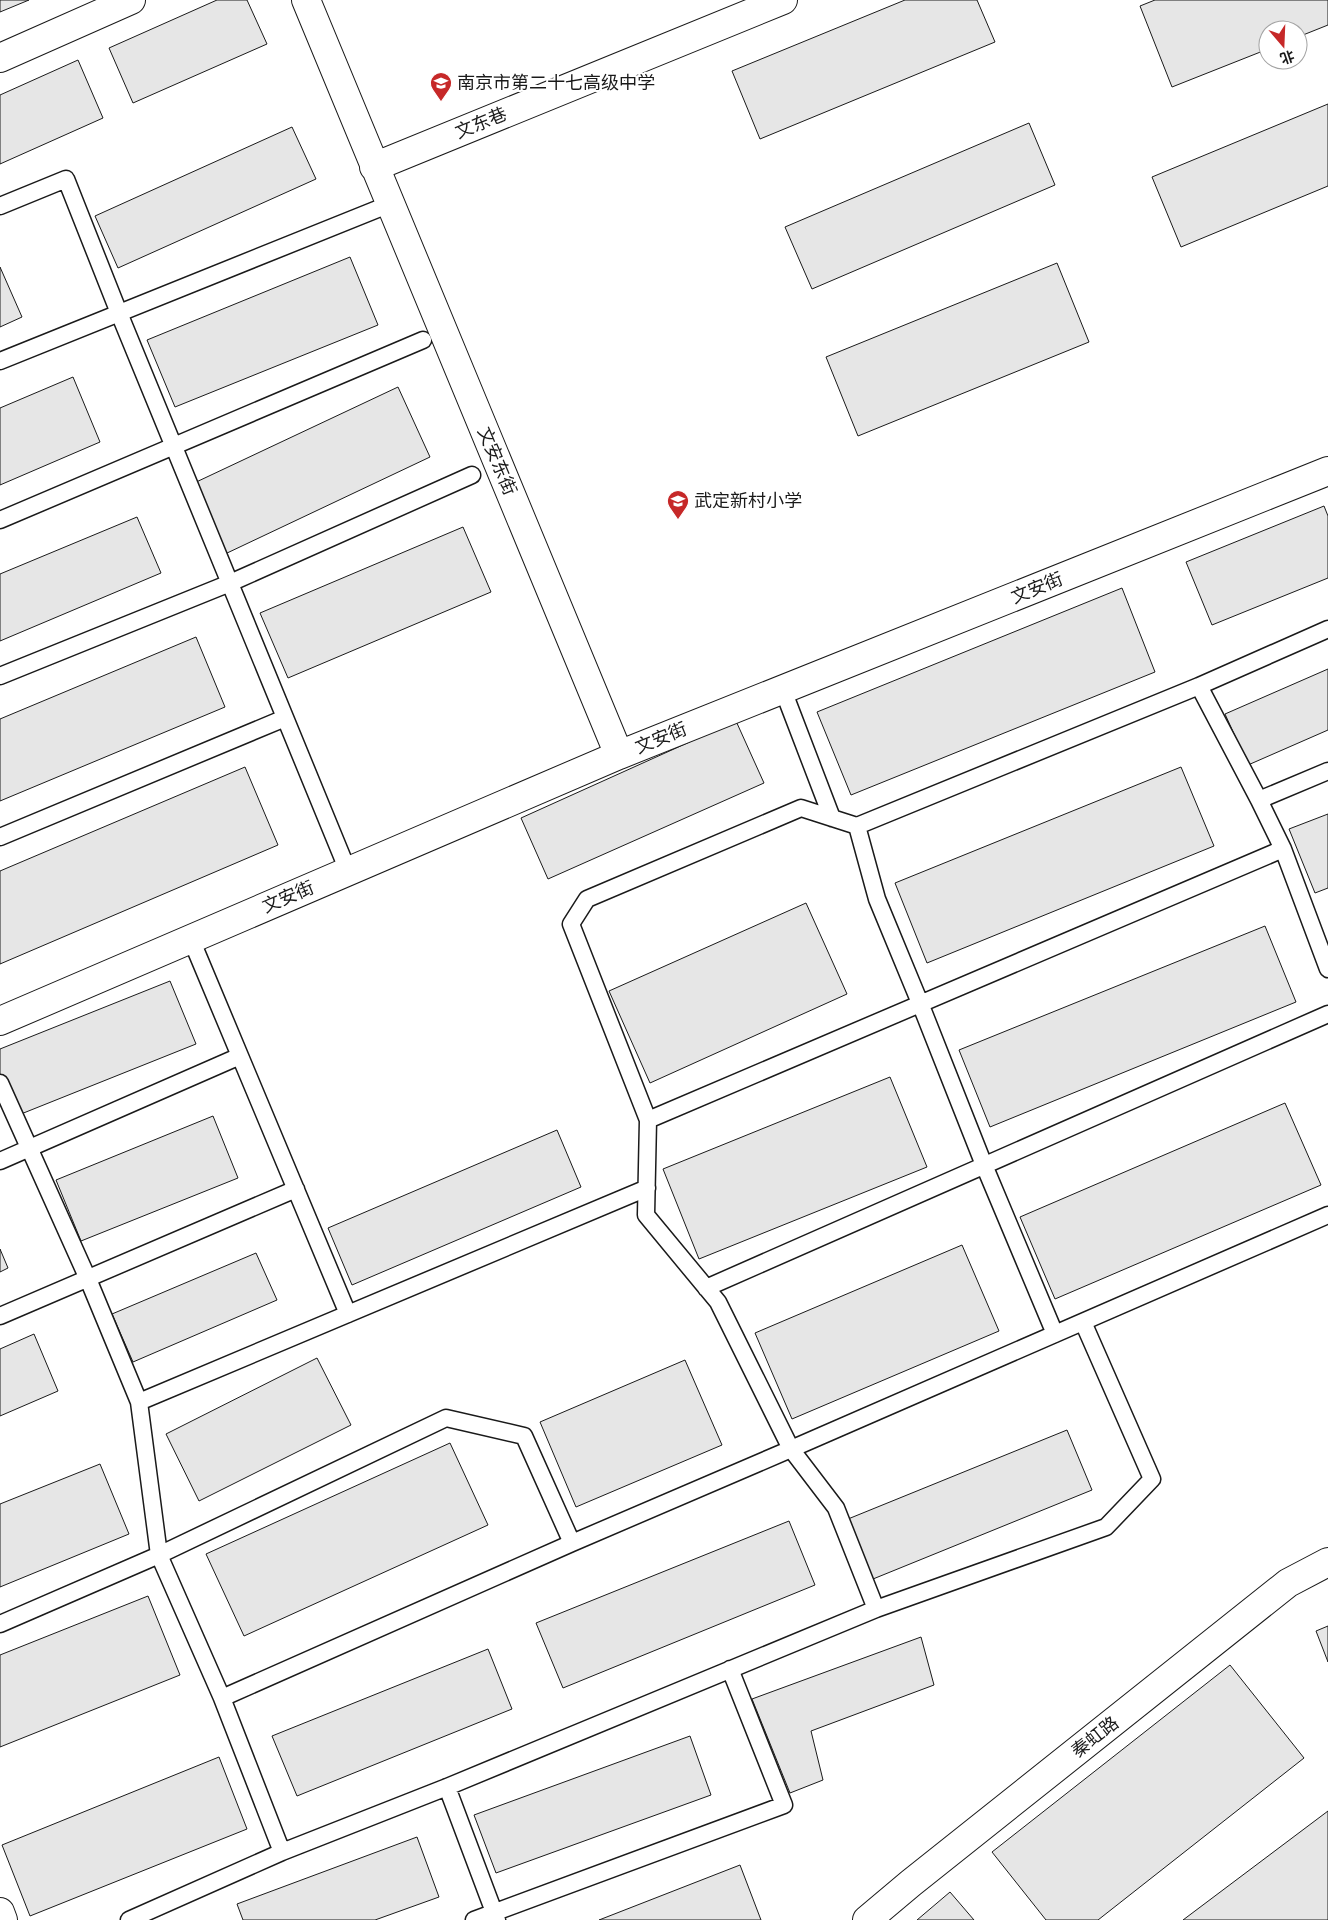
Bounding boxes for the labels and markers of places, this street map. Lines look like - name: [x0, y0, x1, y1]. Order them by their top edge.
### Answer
- school or university icon: 南京市第二十七高级中学: [429, 71, 453, 102]
- place label: 南京市第二十七高级中学: [457, 72, 655, 93]
- school or university icon: 武定新村小学: [666, 489, 690, 520]
- place label: 武定新村小学: [694, 490, 802, 511]

